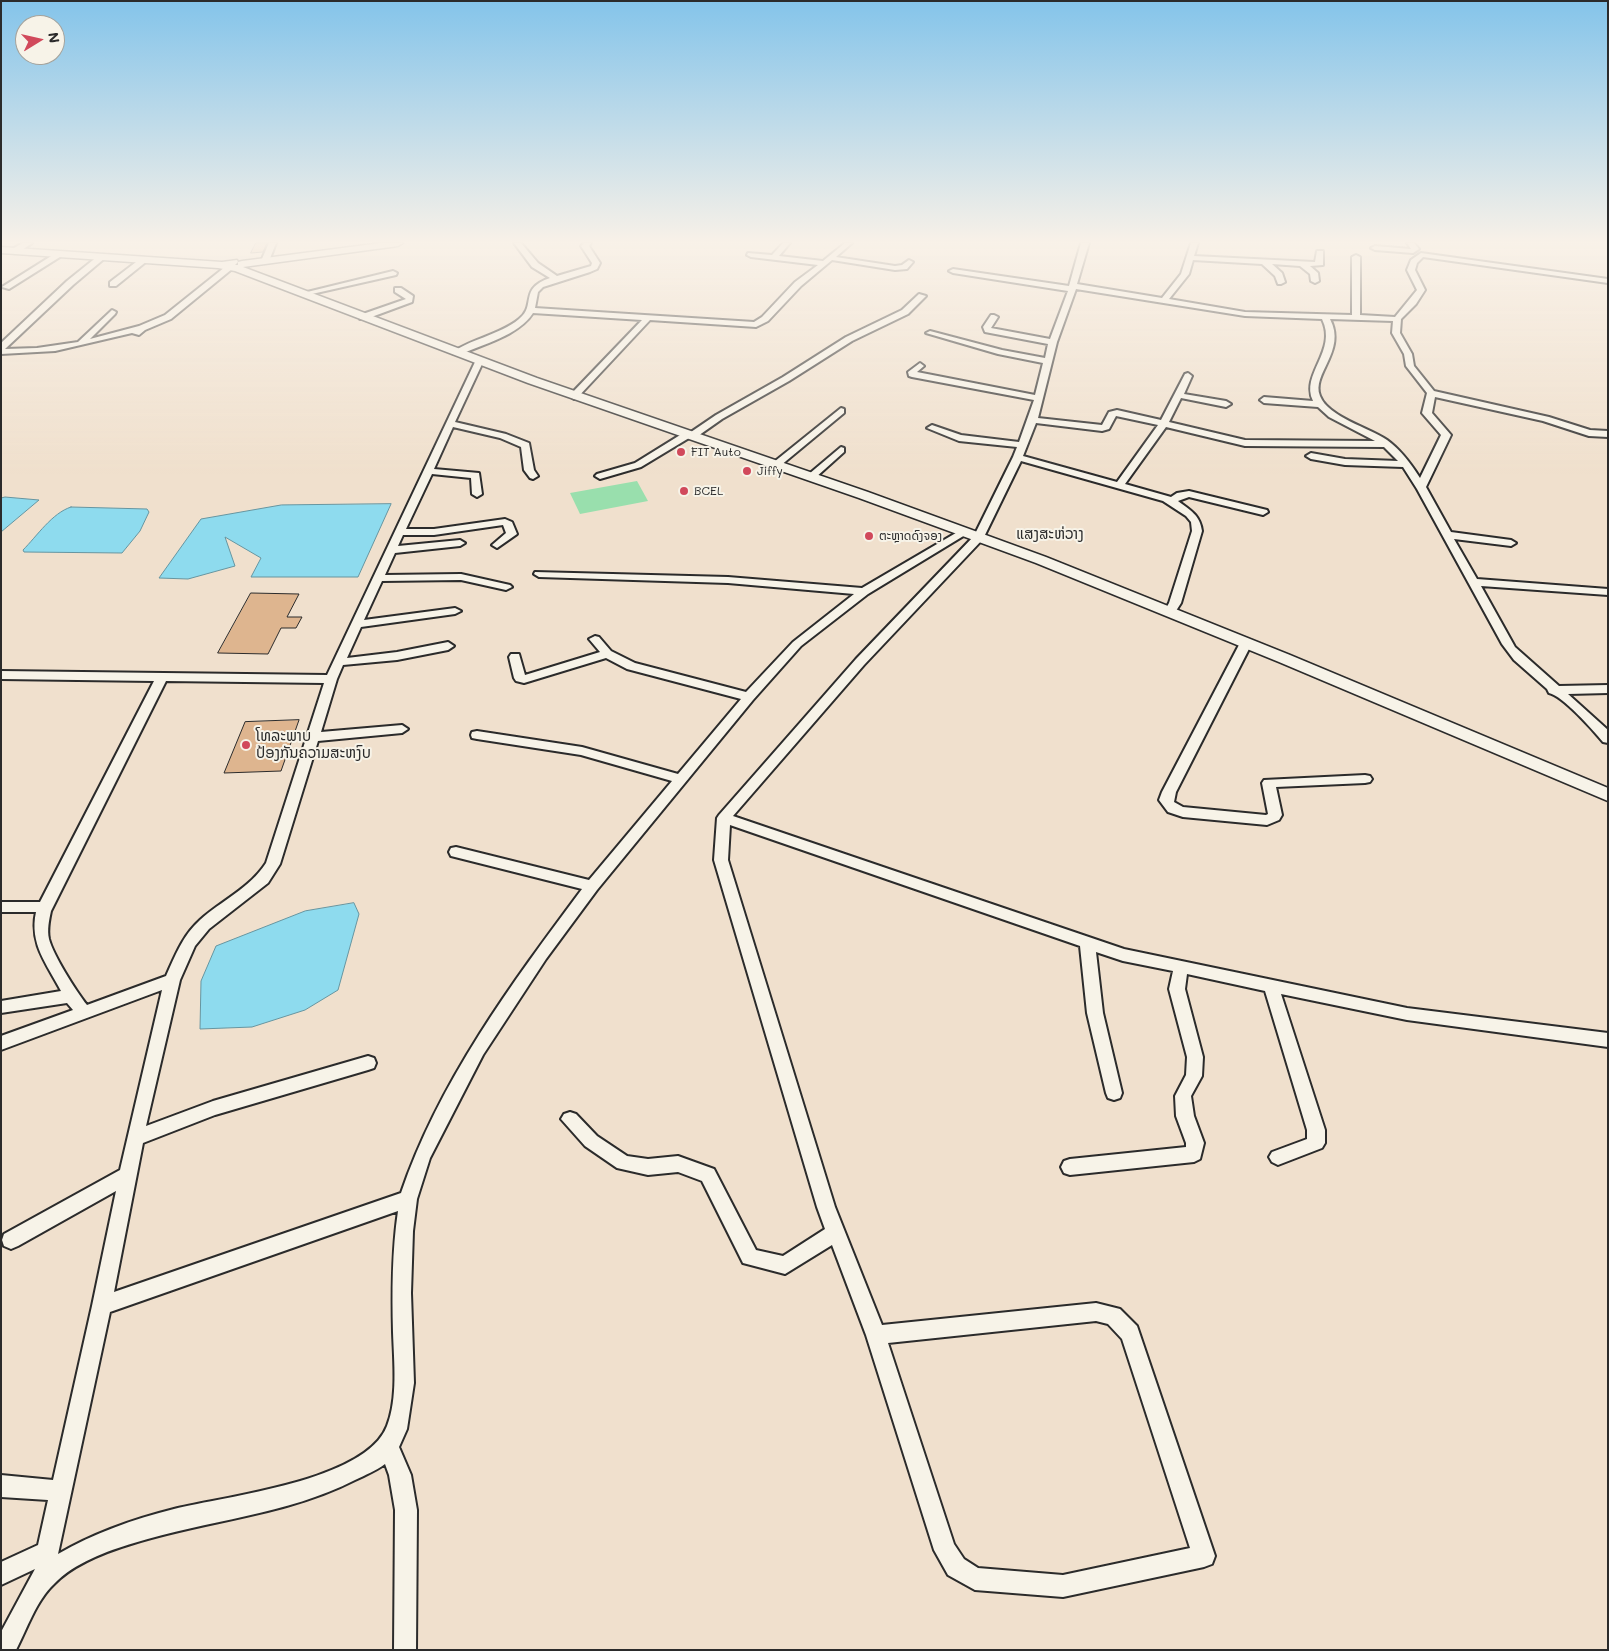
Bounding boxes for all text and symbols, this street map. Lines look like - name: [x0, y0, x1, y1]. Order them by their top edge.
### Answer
- north arrow: [15, 15, 65, 65]
- text: N: [44, 31, 65, 44]
- place label: FIT Auto: [691, 445, 741, 459]
- marker: FIT Auto: [675, 446, 687, 458]
- place label: Jiffy: [757, 464, 783, 478]
- marker: Jiffy: [741, 465, 753, 477]
- place label: BCEL: [694, 484, 723, 498]
- marker: BCEL: [678, 485, 690, 497]
- district label: ແສງສະຫ່ວາງ: [1016, 525, 1084, 543]
- place label: ຕະຫຼາດດົງຈອງ: [879, 529, 942, 543]
- marker: ຕະຫຼາດດົງຈອງ: [863, 530, 875, 542]
- place label: ໂທລະພາບ ປ້ອງກັນຄວາມສະຫງົບ: [256, 727, 371, 762]
- marker: ໂທລະພາບ ປ້ອງກັນຄວາມສະຫງົບ: [240, 739, 252, 751]

